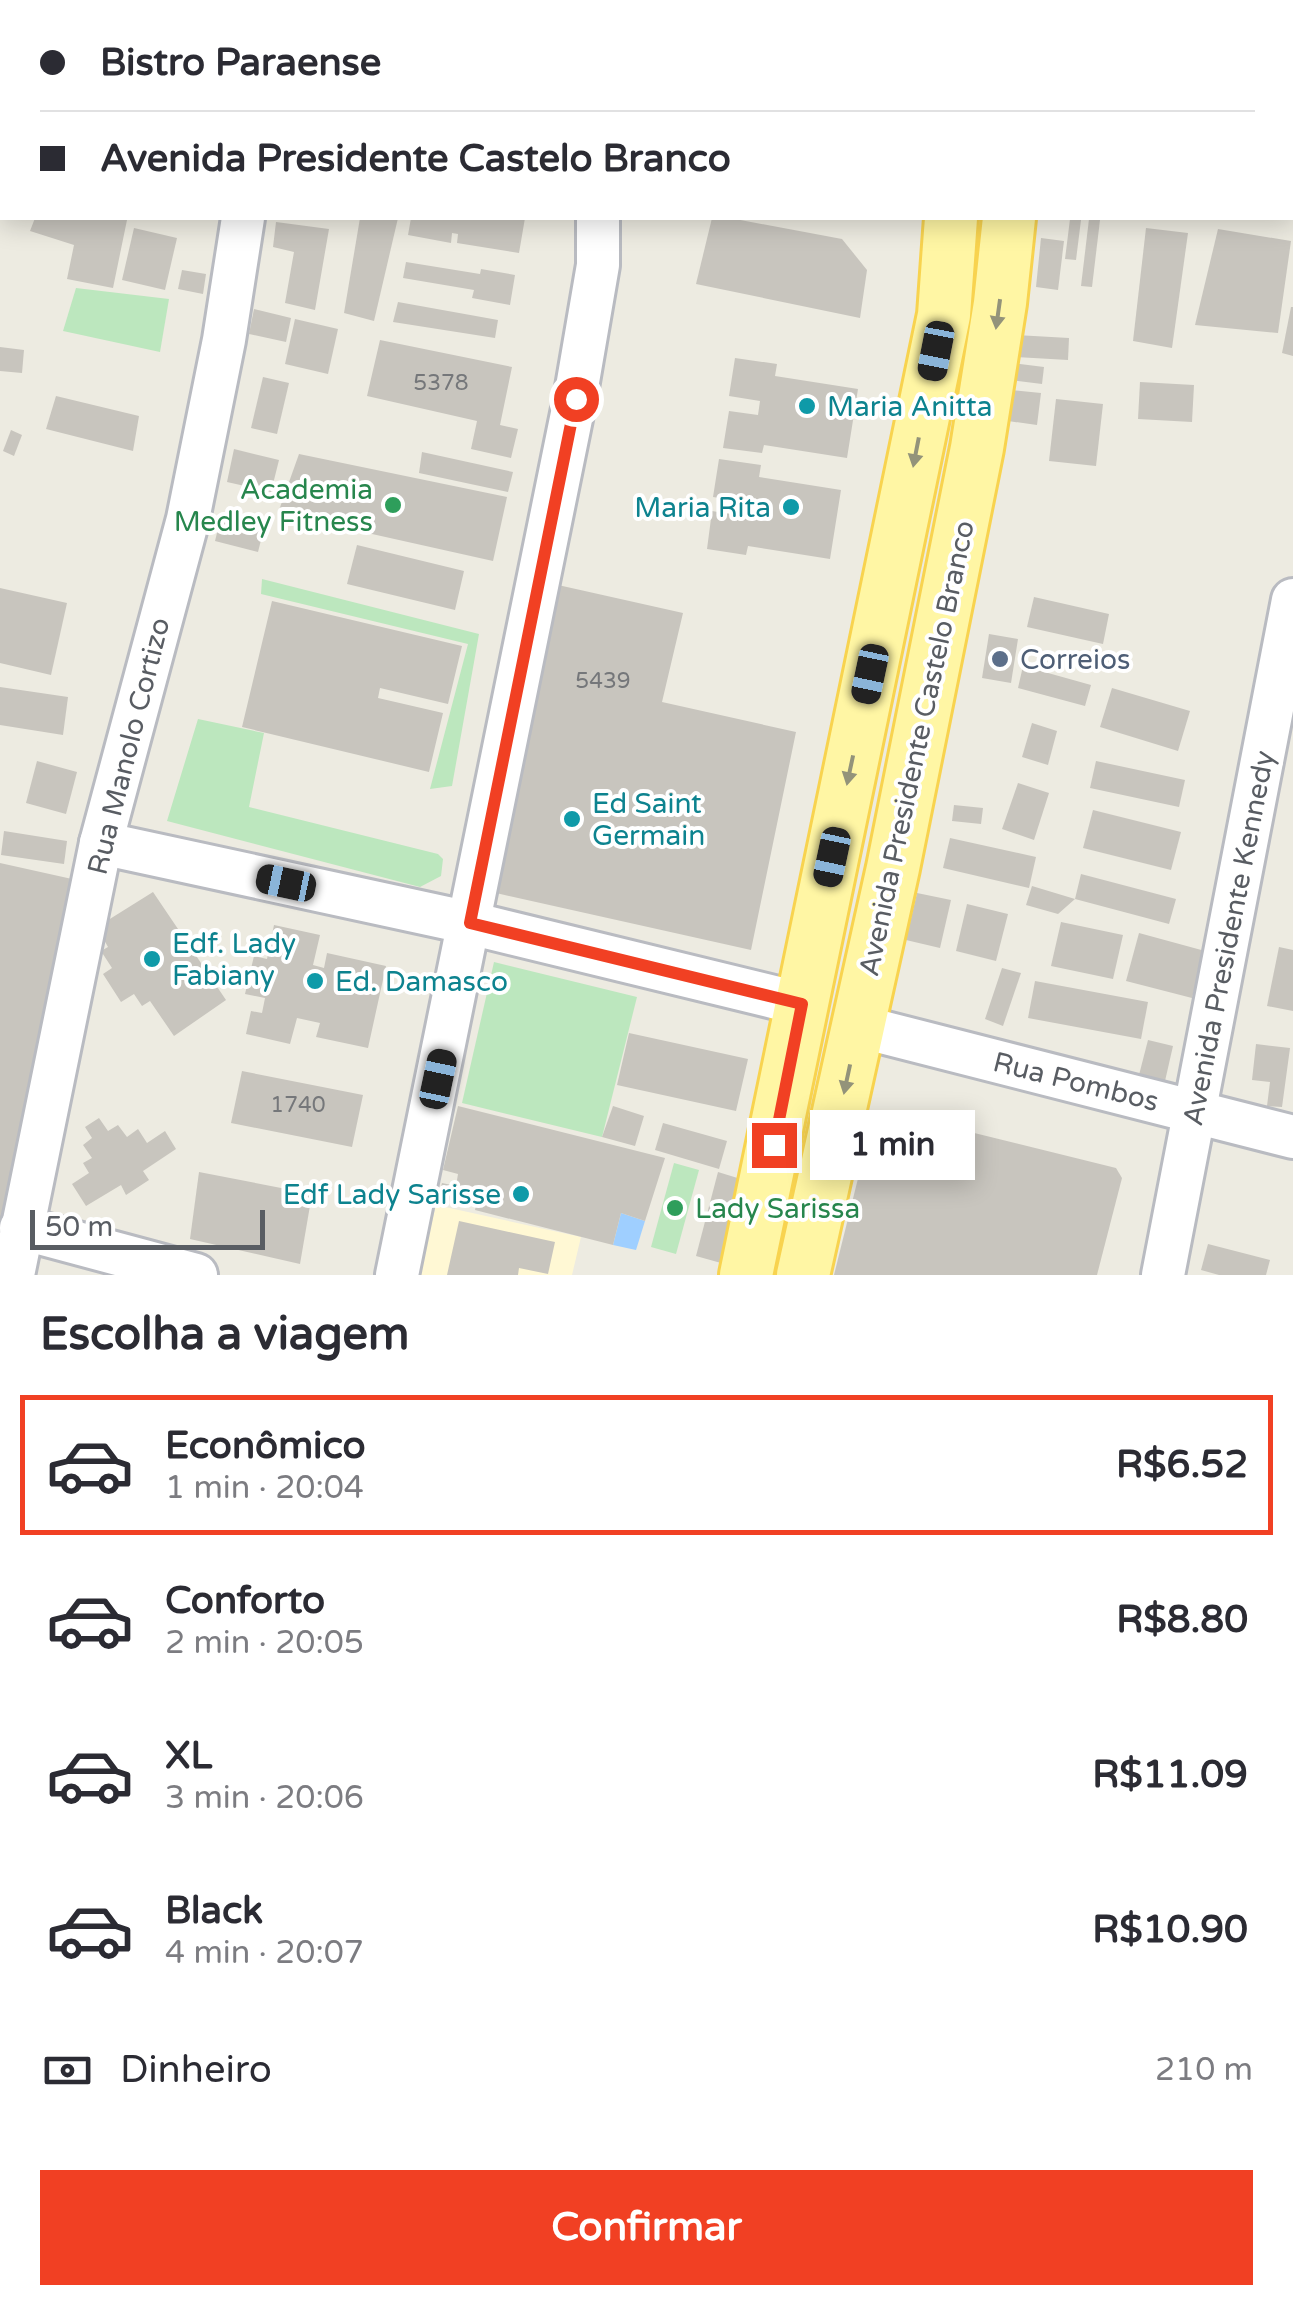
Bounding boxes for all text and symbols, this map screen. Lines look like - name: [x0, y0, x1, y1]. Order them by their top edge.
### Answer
- text: Bistro Paraense: [100, 40, 381, 86]
- text: Avenida Presidente Castelo Branco: [100, 136, 731, 182]
- one-way arrow: [990, 299, 1006, 331]
- car: [916, 319, 956, 383]
- house number: 5378: [413, 370, 469, 396]
- route start: [554, 377, 599, 422]
- place label: Maria Anitta: [827, 390, 992, 424]
- marker: Maria Anitta: [796, 395, 818, 417]
- one-way arrow: [908, 437, 924, 468]
- place label: Academia Medley Fitness: [174, 473, 373, 539]
- place label: Maria Rita: [634, 491, 771, 525]
- marker: Academia Medley Fitness: [382, 494, 404, 516]
- marker: Maria Rita: [780, 496, 802, 518]
- street label: Avenida Presidente Castelo Branco: [852, 517, 982, 979]
- street label: Rua Manolo Cortizo: [81, 614, 177, 878]
- car: [849, 642, 891, 706]
- place label: Correios: [1020, 643, 1130, 677]
- marker: Correios: [989, 648, 1011, 670]
- house number: 5439: [575, 668, 631, 694]
- street label: Avenida Presidente Kennedy: [1176, 748, 1282, 1129]
- one-way arrow: [842, 755, 858, 786]
- place label: Ed Saint Germain: [592, 787, 705, 853]
- marker: Ed Saint Germain: [561, 808, 583, 830]
- car: [811, 825, 853, 889]
- car: [254, 862, 318, 904]
- place label: Edf. Lady Fabiany: [172, 927, 296, 993]
- marker: Edf. Lady Fabiany: [141, 948, 163, 970]
- place label: Ed. Damasco: [335, 965, 508, 999]
- marker: Ed. Damasco: [304, 970, 326, 992]
- street label: Rua Pombos: [990, 1045, 1162, 1119]
- car: [417, 1047, 459, 1111]
- one-way arrow: [838, 1064, 854, 1095]
- house number: 1740: [270, 1092, 326, 1118]
- callout: 1 min: [809, 1110, 974, 1180]
- route end: [752, 1123, 797, 1168]
- text: 1 min: [850, 1126, 935, 1164]
- place label: Edf Lady Sarisse: [283, 1178, 501, 1212]
- marker: Edf Lady Sarisse: [510, 1183, 532, 1205]
- place label: Lady Sarissa: [695, 1192, 860, 1226]
- marker: Lady Sarissa: [664, 1197, 686, 1219]
- scale bar: [30, 1205, 265, 1250]
- text: 50 m: [45, 1210, 113, 1244]
- text: Escolha a viagem: [40, 1308, 409, 1362]
- icon: car: [45, 1420, 135, 1510]
- text: Econômico: [165, 1423, 366, 1469]
- text: R$6.52: [1116, 1442, 1248, 1488]
- text: 1 min · 20:04: [165, 1469, 364, 1507]
- icon: car: [45, 1575, 135, 1665]
- text: Conforto: [165, 1578, 325, 1624]
- text: R$8.80: [1116, 1597, 1248, 1643]
- text: 2 min · 20:05: [165, 1624, 364, 1662]
- icon: car: [45, 1730, 135, 1820]
- text: XL: [165, 1733, 212, 1779]
- text: R$11.09: [1092, 1752, 1248, 1798]
- text: 3 min · 20:06: [165, 1779, 364, 1817]
- icon: car: [45, 1885, 135, 1975]
- text: Black: [165, 1888, 263, 1934]
- text: R$10.90: [1092, 1907, 1248, 1953]
- text: 4 min · 20:07: [165, 1934, 364, 1972]
- icon: cash: [40, 2043, 95, 2098]
- text: Dinheiro: [120, 2047, 272, 2093]
- text: 210 m: [1155, 2051, 1253, 2089]
- button: Confirmar: [40, 2170, 1253, 2285]

